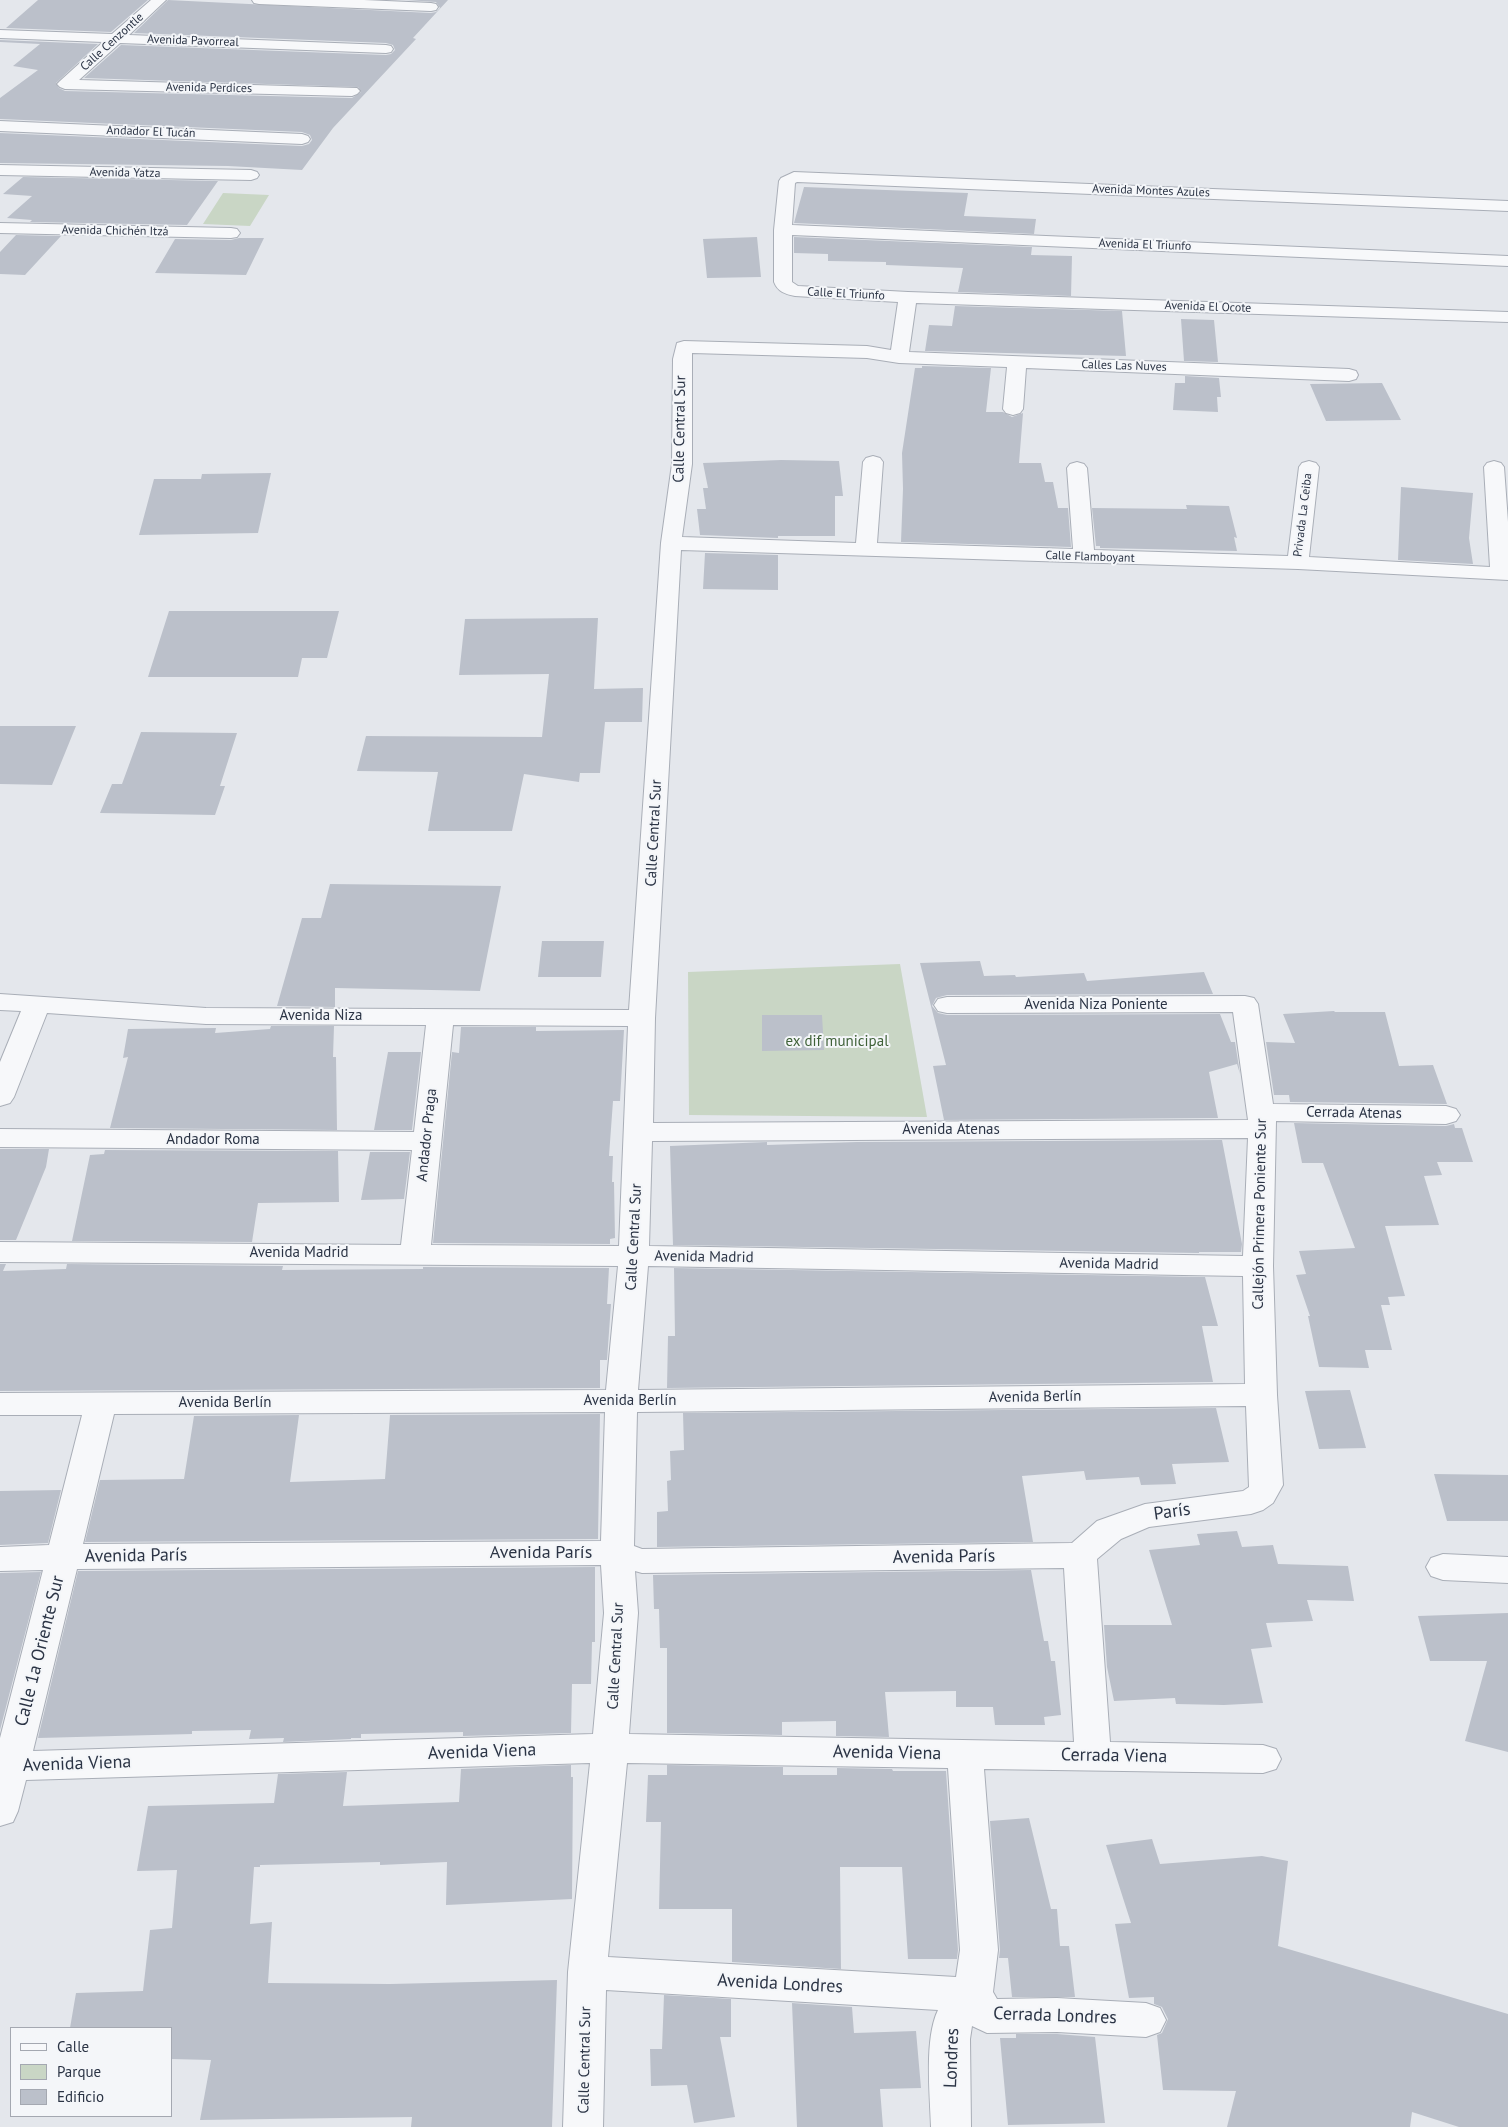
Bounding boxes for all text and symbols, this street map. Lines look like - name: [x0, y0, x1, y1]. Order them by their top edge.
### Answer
- street label: Calle Cenzontle: [78, 10, 146, 74]
- street label: Avenida Pavorreal: [147, 32, 239, 50]
- street label: Avenida Perdices: [166, 80, 252, 96]
- street label: Andador El Tucán: [106, 123, 196, 141]
- street label: Avenida Yatza: [89, 165, 161, 181]
- street label: Avenida Montes Azules: [1092, 182, 1210, 200]
- street label: Avenida Chichén Itzá: [61, 223, 169, 239]
- street label: Avenida El Triunfo: [1098, 236, 1192, 254]
- street label: Calle El Triunfo: [807, 285, 885, 303]
- street label: Avenida El Ocote: [1164, 298, 1252, 316]
- street label: Calles Las Nuves: [1081, 357, 1167, 375]
- street label: Calle Central Sur: [670, 375, 690, 483]
- street label: Privada La Ceiba: [1291, 472, 1315, 558]
- street label: Calle Flamboyant: [1045, 548, 1135, 566]
- street label: Calle Central Sur: [642, 779, 666, 887]
- street label: Avenida Niza Poniente: [1024, 996, 1168, 1014]
- street label: Avenida Niza: [280, 1007, 362, 1025]
- park label: ex dif municipal: [785, 1033, 889, 1051]
- street label: Andador Praga: [413, 1088, 441, 1182]
- street label: Cerrada Atenas: [1306, 1103, 1402, 1123]
- street label: Callejón Primera Poniente Sur: [1249, 1118, 1271, 1310]
- street label: Avenida Atenas: [902, 1121, 1000, 1139]
- street label: Andador Roma: [166, 1131, 260, 1149]
- street label: Calle Central Sur: [622, 1183, 646, 1291]
- street label: Avenida Madrid: [249, 1244, 349, 1262]
- street label: Avenida Madrid: [654, 1247, 754, 1267]
- street label: Avenida Madrid: [1059, 1254, 1159, 1274]
- street label: Avenida Berlín: [988, 1387, 1082, 1407]
- street label: Avenida Berlín: [584, 1392, 676, 1410]
- street label: Avenida Berlín: [179, 1394, 271, 1412]
- street label: París: [1152, 1499, 1192, 1525]
- street label: Avenida París: [490, 1542, 592, 1564]
- street label: Avenida París: [85, 1544, 187, 1568]
- street label: Avenida París: [893, 1545, 995, 1569]
- street label: Calle 1a Oriente Sur: [11, 1573, 69, 1729]
- street label: Calle Central Sur: [604, 1602, 628, 1710]
- street label: Avenida Viena: [427, 1739, 537, 1765]
- street label: Avenida Viena: [833, 1741, 941, 1765]
- street label: Cerrada Viena: [1061, 1744, 1167, 1768]
- street label: Avenida Viena: [22, 1751, 132, 1777]
- street label: Avenida Londres: [717, 1970, 843, 1998]
- street label: Cerrada Londres: [993, 2003, 1117, 2029]
- street label: Calle Central Sur: [575, 2006, 595, 2114]
- legend: [10, 2027, 172, 2117]
- street label: Londres: [940, 2028, 964, 2088]
- text: Calle: [57, 2037, 89, 2056]
- text: Parque: [57, 2062, 101, 2081]
- text: Edificio: [57, 2087, 104, 2106]

